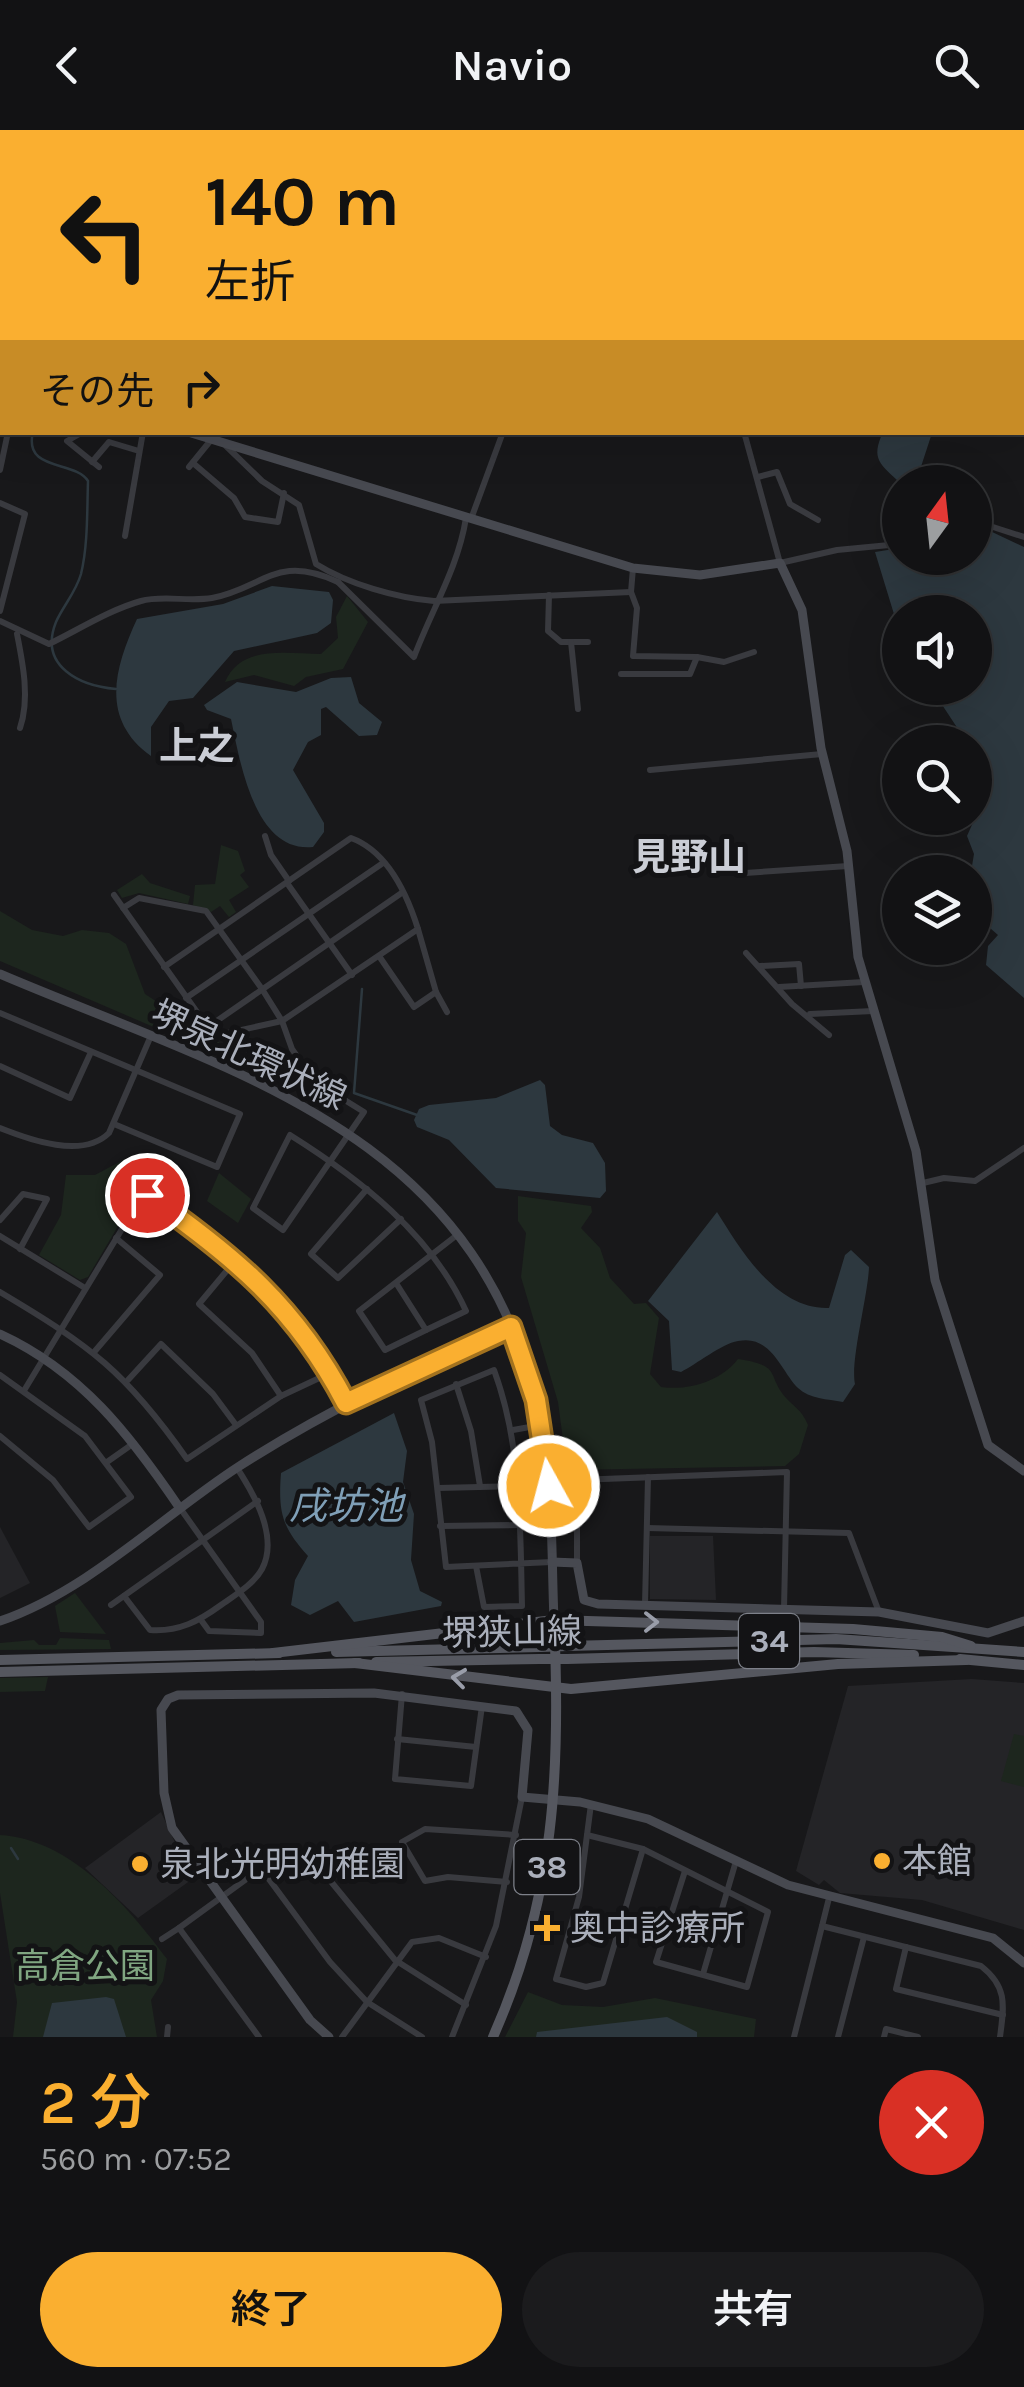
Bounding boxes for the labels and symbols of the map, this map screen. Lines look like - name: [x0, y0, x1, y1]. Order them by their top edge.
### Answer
- north arrow: [882, 465, 992, 575]
- district label: 上之: [159, 724, 235, 769]
- district label: 見野山: [632, 835, 746, 880]
- street label: 堺泉北環状線: [145, 992, 353, 1118]
- pin: [105, 1153, 190, 1238]
- position arrow: [497, 1434, 601, 1538]
- water label: 戌坊池: [289, 1484, 407, 1529]
- street label: 堺狭山線: [442, 1611, 582, 1654]
- one-way arrow: [644, 1611, 660, 1632]
- road number: 34: [739, 1614, 799, 1668]
- one-way arrow: [451, 1668, 467, 1689]
- road number: 38: [514, 1840, 580, 1894]
- place label: 本館: [902, 1841, 972, 1882]
- place label: 泉北光明幼稚園: [160, 1844, 405, 1885]
- marker: 本館: [871, 1850, 893, 1872]
- marker: 泉北光明幼稚園: [129, 1853, 151, 1875]
- place label: 奥中診療所: [570, 1908, 745, 1949]
- marker: 奥中診療所: [534, 1915, 560, 1941]
- park label: 高倉公園: [15, 1946, 155, 1987]

